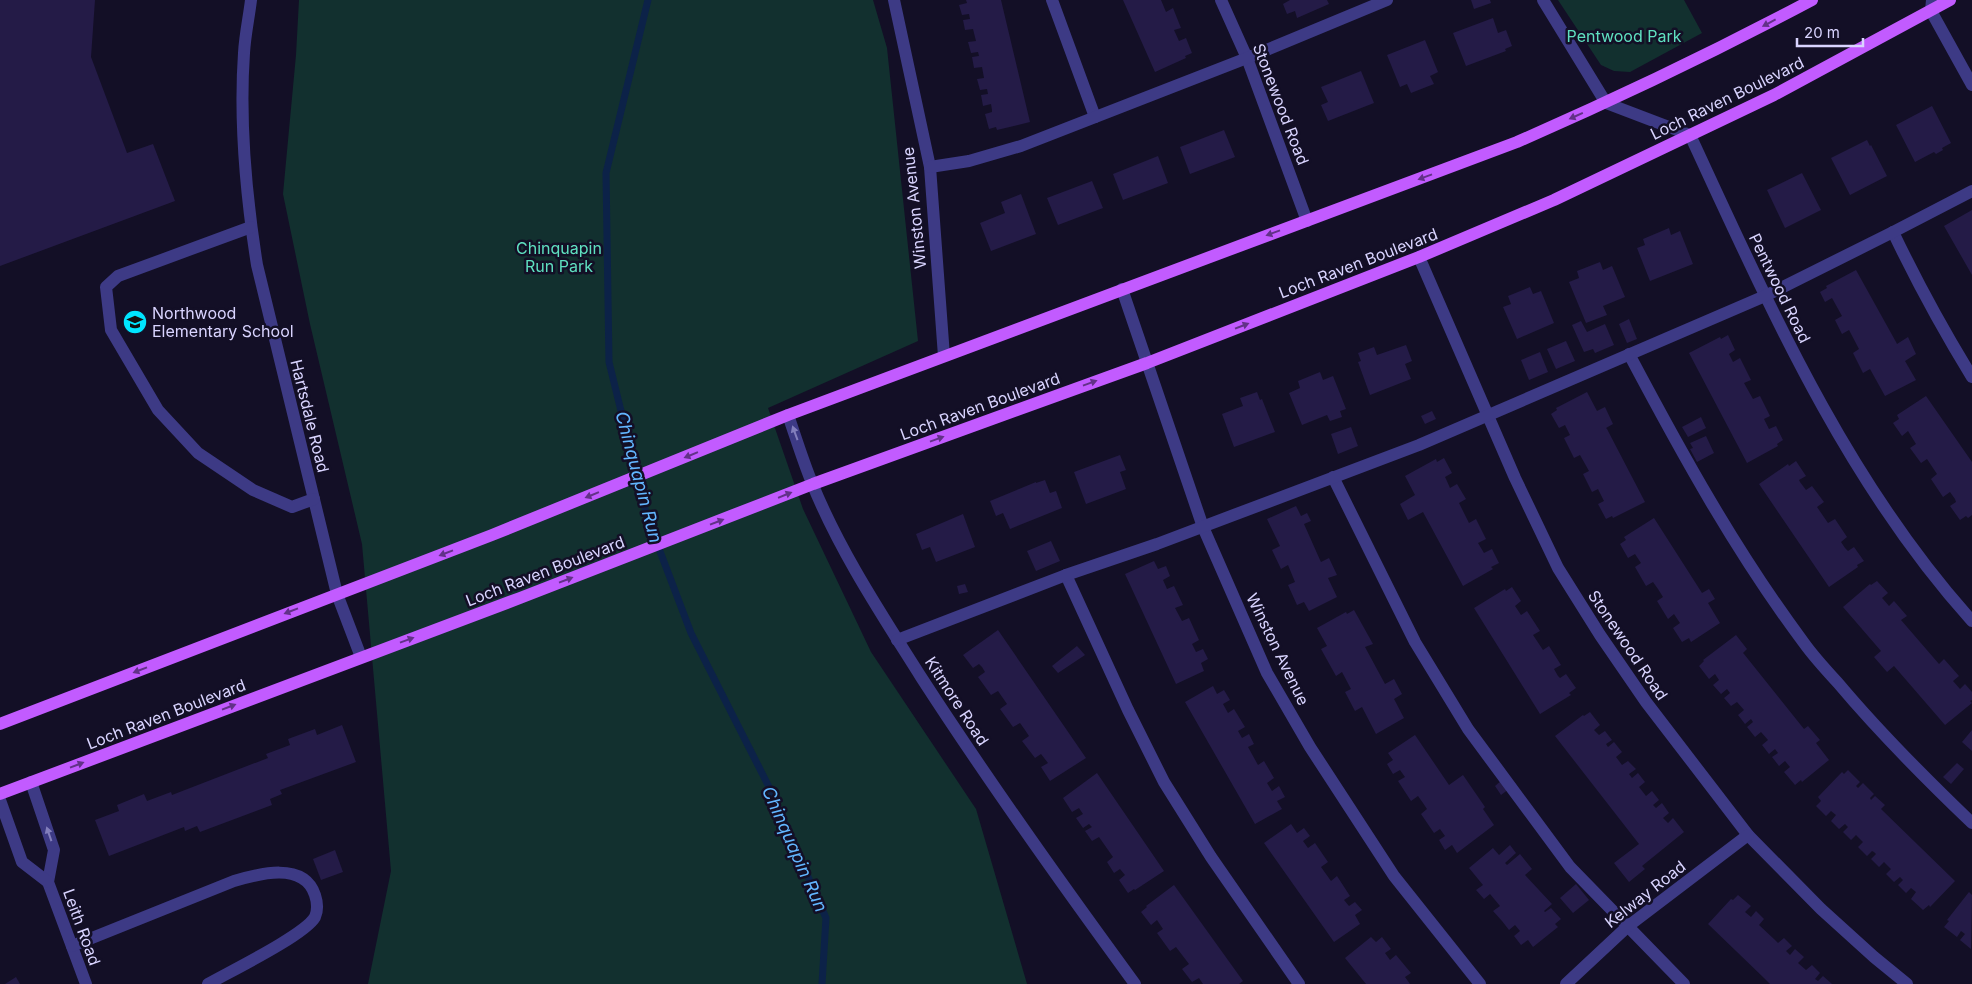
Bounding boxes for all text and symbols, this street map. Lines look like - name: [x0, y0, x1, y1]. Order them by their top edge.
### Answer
- scale bar: [1797, 15, 1863, 47]
- one-way arrow: [1762, 19, 1777, 27]
- text: 20 m: [1804, 23, 1840, 42]
- park label: Pentwood Park: [1567, 26, 1682, 46]
- street label: Stonewood Road: [1249, 41, 1313, 167]
- street label: Loch Raven Boulevard: [1647, 52, 1807, 144]
- one-way arrow: [1569, 113, 1583, 121]
- street label: Winston Avenue: [898, 146, 930, 270]
- one-way arrow: [1417, 173, 1432, 181]
- street label: Loch Raven Boulevard: [1276, 223, 1440, 303]
- one-way arrow: [1265, 229, 1280, 237]
- street label: Pentwood Road: [1745, 230, 1815, 346]
- park label: Chinquapin Run Park: [516, 238, 602, 276]
- place label: Northwood Elementary School: [152, 303, 294, 341]
- school or university icon: Northwood Elementary School: [122, 309, 148, 335]
- one-way arrow: [1235, 322, 1250, 330]
- street label: Hartsdale Road: [286, 357, 334, 475]
- street label: Loch Raven Boulevard: [897, 368, 1063, 444]
- one-way arrow: [1083, 379, 1098, 387]
- water label: Chinquapin Run: [611, 409, 667, 545]
- one-way arrow: [790, 425, 798, 440]
- one-way arrow: [930, 435, 945, 443]
- one-way arrow: [683, 452, 698, 459]
- one-way arrow: [584, 491, 599, 499]
- one-way arrow: [778, 491, 792, 499]
- one-way arrow: [710, 518, 725, 526]
- street label: Loch Raven Boulevard: [463, 531, 627, 611]
- one-way arrow: [439, 549, 453, 557]
- one-way arrow: [558, 576, 573, 584]
- street label: Stonewood Road: [1584, 586, 1672, 704]
- street label: Winston Avenue: [1242, 590, 1314, 708]
- one-way arrow: [283, 607, 298, 615]
- one-way arrow: [400, 636, 415, 644]
- street label: Kitmore Road: [921, 653, 993, 749]
- one-way arrow: [132, 666, 147, 674]
- street label: Loch Raven Boulevard: [84, 674, 248, 754]
- one-way arrow: [221, 703, 236, 710]
- one-way arrow: [69, 761, 84, 768]
- water label: Chinquapin Run: [758, 783, 832, 915]
- one-way arrow: [44, 827, 52, 842]
- street label: Kelway Road: [1601, 856, 1689, 932]
- street label: Leith Road: [59, 886, 105, 968]

